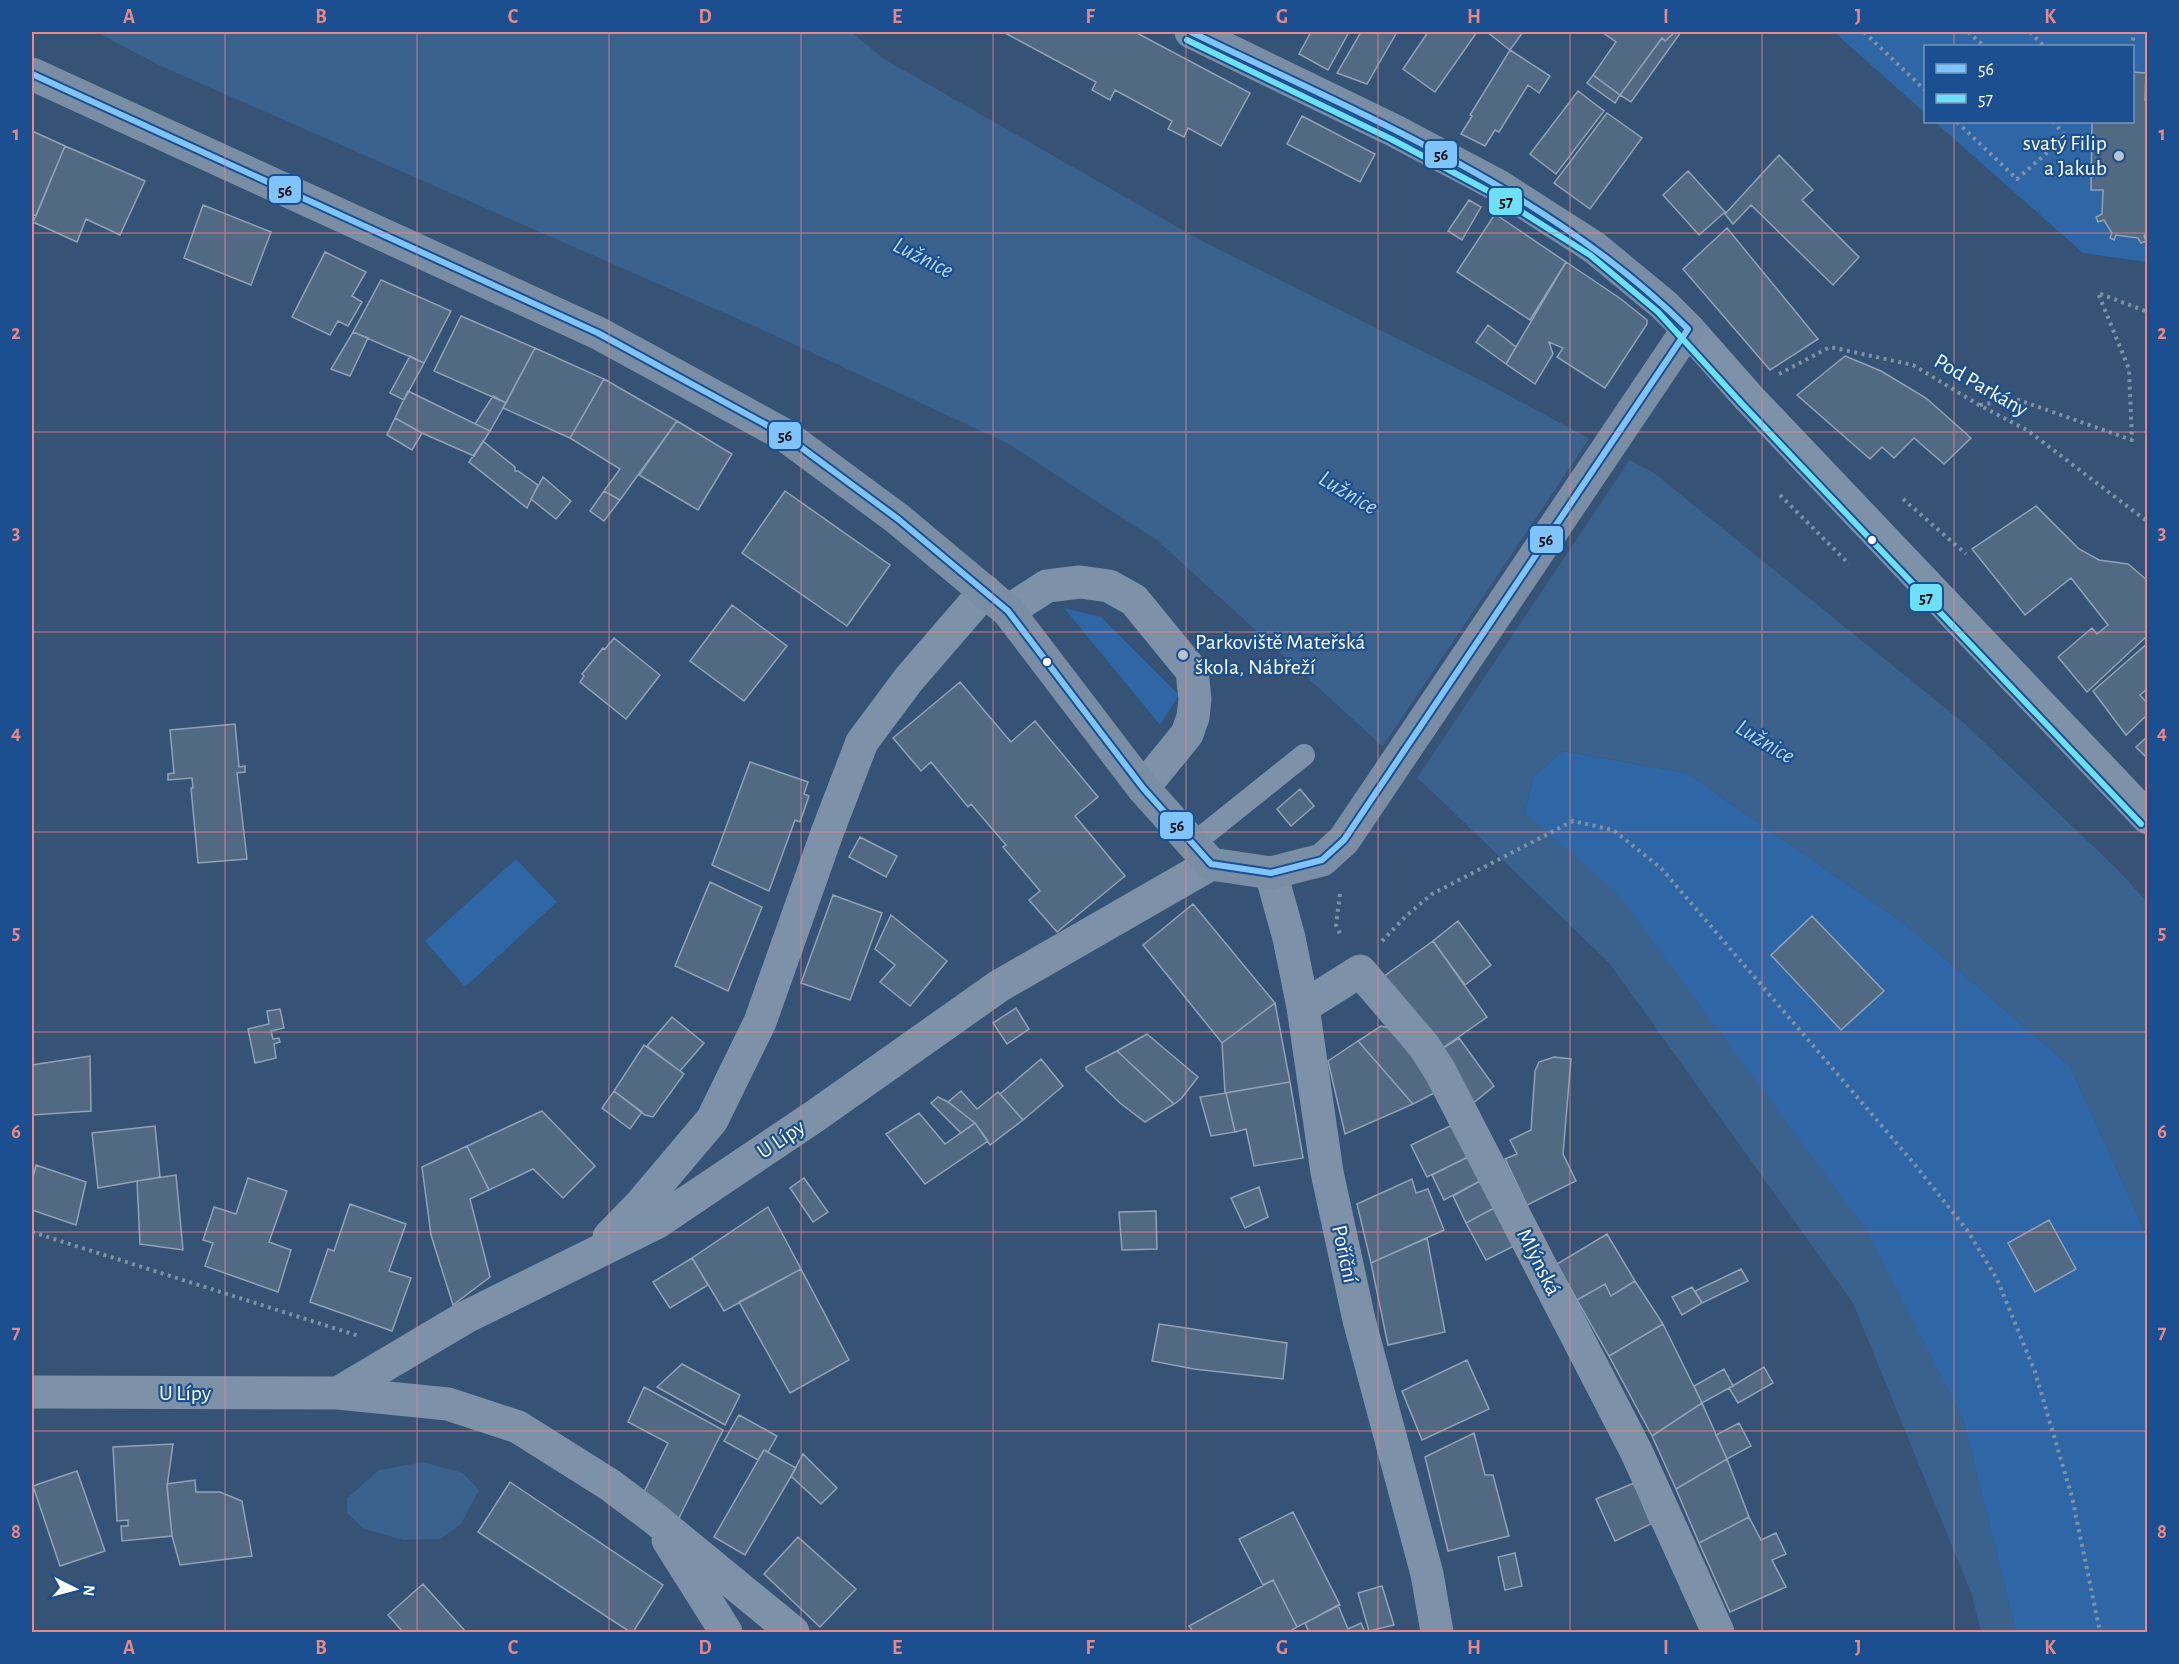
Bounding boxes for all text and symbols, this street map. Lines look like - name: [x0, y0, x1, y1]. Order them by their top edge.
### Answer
- text: A: [123, 7, 135, 27]
- text: B: [315, 7, 327, 27]
- text: C: [508, 7, 519, 27]
- text: D: [698, 7, 712, 27]
- text: E: [892, 7, 902, 27]
- text: F: [1085, 7, 1095, 27]
- text: G: [1276, 7, 1288, 27]
- text: H: [1467, 7, 1481, 27]
- text: I: [1663, 7, 1669, 27]
- text: J: [1855, 7, 1861, 27]
- text: K: [2044, 7, 2056, 27]
- legend: [1924, 45, 2134, 123]
- text: 56: [1978, 61, 1994, 79]
- text: 57: [1978, 91, 1993, 109]
- text: 1: [12, 124, 20, 144]
- text: 1: [2158, 124, 2166, 144]
- place label: svatý Filip a Jakub: [2023, 132, 2107, 179]
- line badge: 56: [1424, 140, 1458, 169]
- text: 56: [1434, 147, 1449, 163]
- marker: svatý Filip a Jakub: [2112, 149, 2126, 163]
- line badge: 56: [268, 175, 302, 204]
- text: 56: [278, 183, 293, 199]
- line badge: 57: [1488, 187, 1523, 216]
- text: 57: [1499, 194, 1513, 210]
- water label: Lužnice: [889, 233, 957, 283]
- text: 2: [11, 323, 21, 343]
- text: 2: [2157, 323, 2167, 343]
- street label: Pod Parkány: [1930, 349, 2032, 421]
- line badge: 56: [768, 421, 802, 450]
- text: 56: [778, 428, 793, 444]
- water label: Lužnice: [1314, 466, 1382, 520]
- text: 3: [12, 523, 20, 543]
- text: 3: [2158, 523, 2166, 543]
- line badge: 56: [1529, 525, 1564, 554]
- text: 56: [1539, 532, 1554, 548]
- unlabelled marker: [1866, 534, 1878, 546]
- line badge: 57: [1909, 583, 1943, 612]
- text: 57: [1919, 590, 1933, 606]
- place label: Parkoviště Mateřská škola, Nábřeží: [1195, 631, 1366, 678]
- marker: Parkoviště Mateřská škola, Nábřeží: [1176, 648, 1190, 662]
- unlabelled marker: [1041, 656, 1053, 668]
- water label: Lužnice: [1731, 715, 1799, 769]
- text: 4: [11, 723, 21, 743]
- text: 4: [2157, 723, 2167, 743]
- line badge: 56: [1159, 811, 1194, 840]
- text: 56: [1170, 818, 1185, 834]
- text: 5: [12, 923, 20, 943]
- text: 5: [2158, 923, 2166, 943]
- street label: U Lípy: [753, 1115, 809, 1163]
- text: 6: [11, 1122, 21, 1142]
- text: 6: [2157, 1122, 2167, 1142]
- street label: Poříční: [1328, 1223, 1362, 1286]
- street label: Mlýnská: [1513, 1225, 1565, 1299]
- text: 7: [12, 1322, 21, 1342]
- text: 7: [2158, 1322, 2167, 1342]
- street label: U Lípy: [159, 1382, 212, 1404]
- text: 8: [11, 1522, 21, 1542]
- text: 8: [2157, 1522, 2167, 1542]
- north arrow: [45, 1559, 105, 1619]
- text: N: [80, 1584, 97, 1597]
- text: A: [123, 1638, 135, 1658]
- text: B: [315, 1638, 327, 1658]
- text: C: [508, 1638, 519, 1658]
- text: D: [698, 1638, 712, 1658]
- text: E: [892, 1638, 902, 1658]
- text: F: [1085, 1638, 1095, 1658]
- text: G: [1276, 1638, 1288, 1658]
- text: H: [1467, 1638, 1481, 1658]
- text: I: [1663, 1638, 1669, 1658]
- text: J: [1855, 1638, 1861, 1658]
- text: K: [2044, 1638, 2056, 1658]

